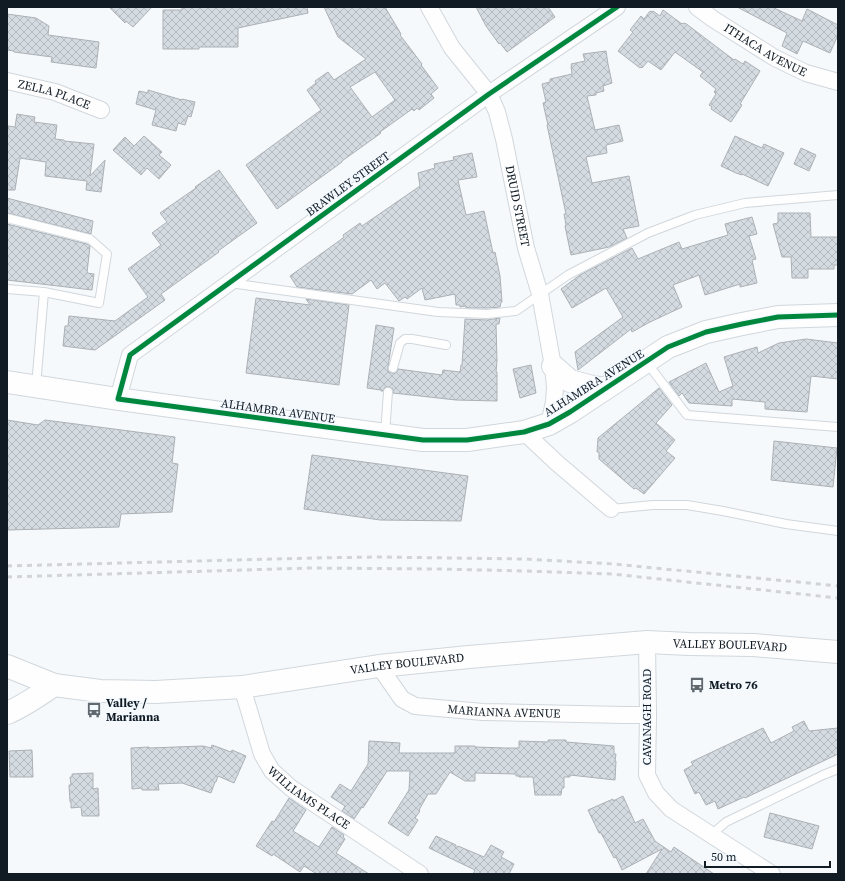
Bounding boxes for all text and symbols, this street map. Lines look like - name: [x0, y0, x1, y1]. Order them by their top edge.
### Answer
- street label: ITHACA AVENUE: [721, 20, 809, 80]
- street label: ZELLA PLACE: [16, 76, 93, 113]
- street label: BRAWLEY STREET: [303, 148, 394, 220]
- street label: DRUID STREET: [501, 164, 534, 249]
- street label: ALHAMBRA AVENUE: [541, 346, 647, 420]
- street label: ALHAMBRA AVENUE: [220, 395, 336, 427]
- street label: VALLEY BOULEVARD: [672, 635, 788, 656]
- street label: VALLEY BOULEVARD: [349, 650, 465, 678]
- street label: CAVANAGH ROAD: [639, 669, 655, 765]
- bus stop icon: Metro 76: [688, 676, 706, 694]
- place label: Metro 76: [709, 677, 758, 693]
- place label: Valley / Marianna: [106, 695, 160, 725]
- bus stop icon: Valley / Marianna: [85, 701, 103, 719]
- street label: MARIANNA AVENUE: [447, 701, 560, 722]
- street label: WILLIAMS PLACE: [264, 762, 353, 833]
- scale bar: [705, 843, 830, 869]
- text: 50 m: [711, 849, 737, 865]

